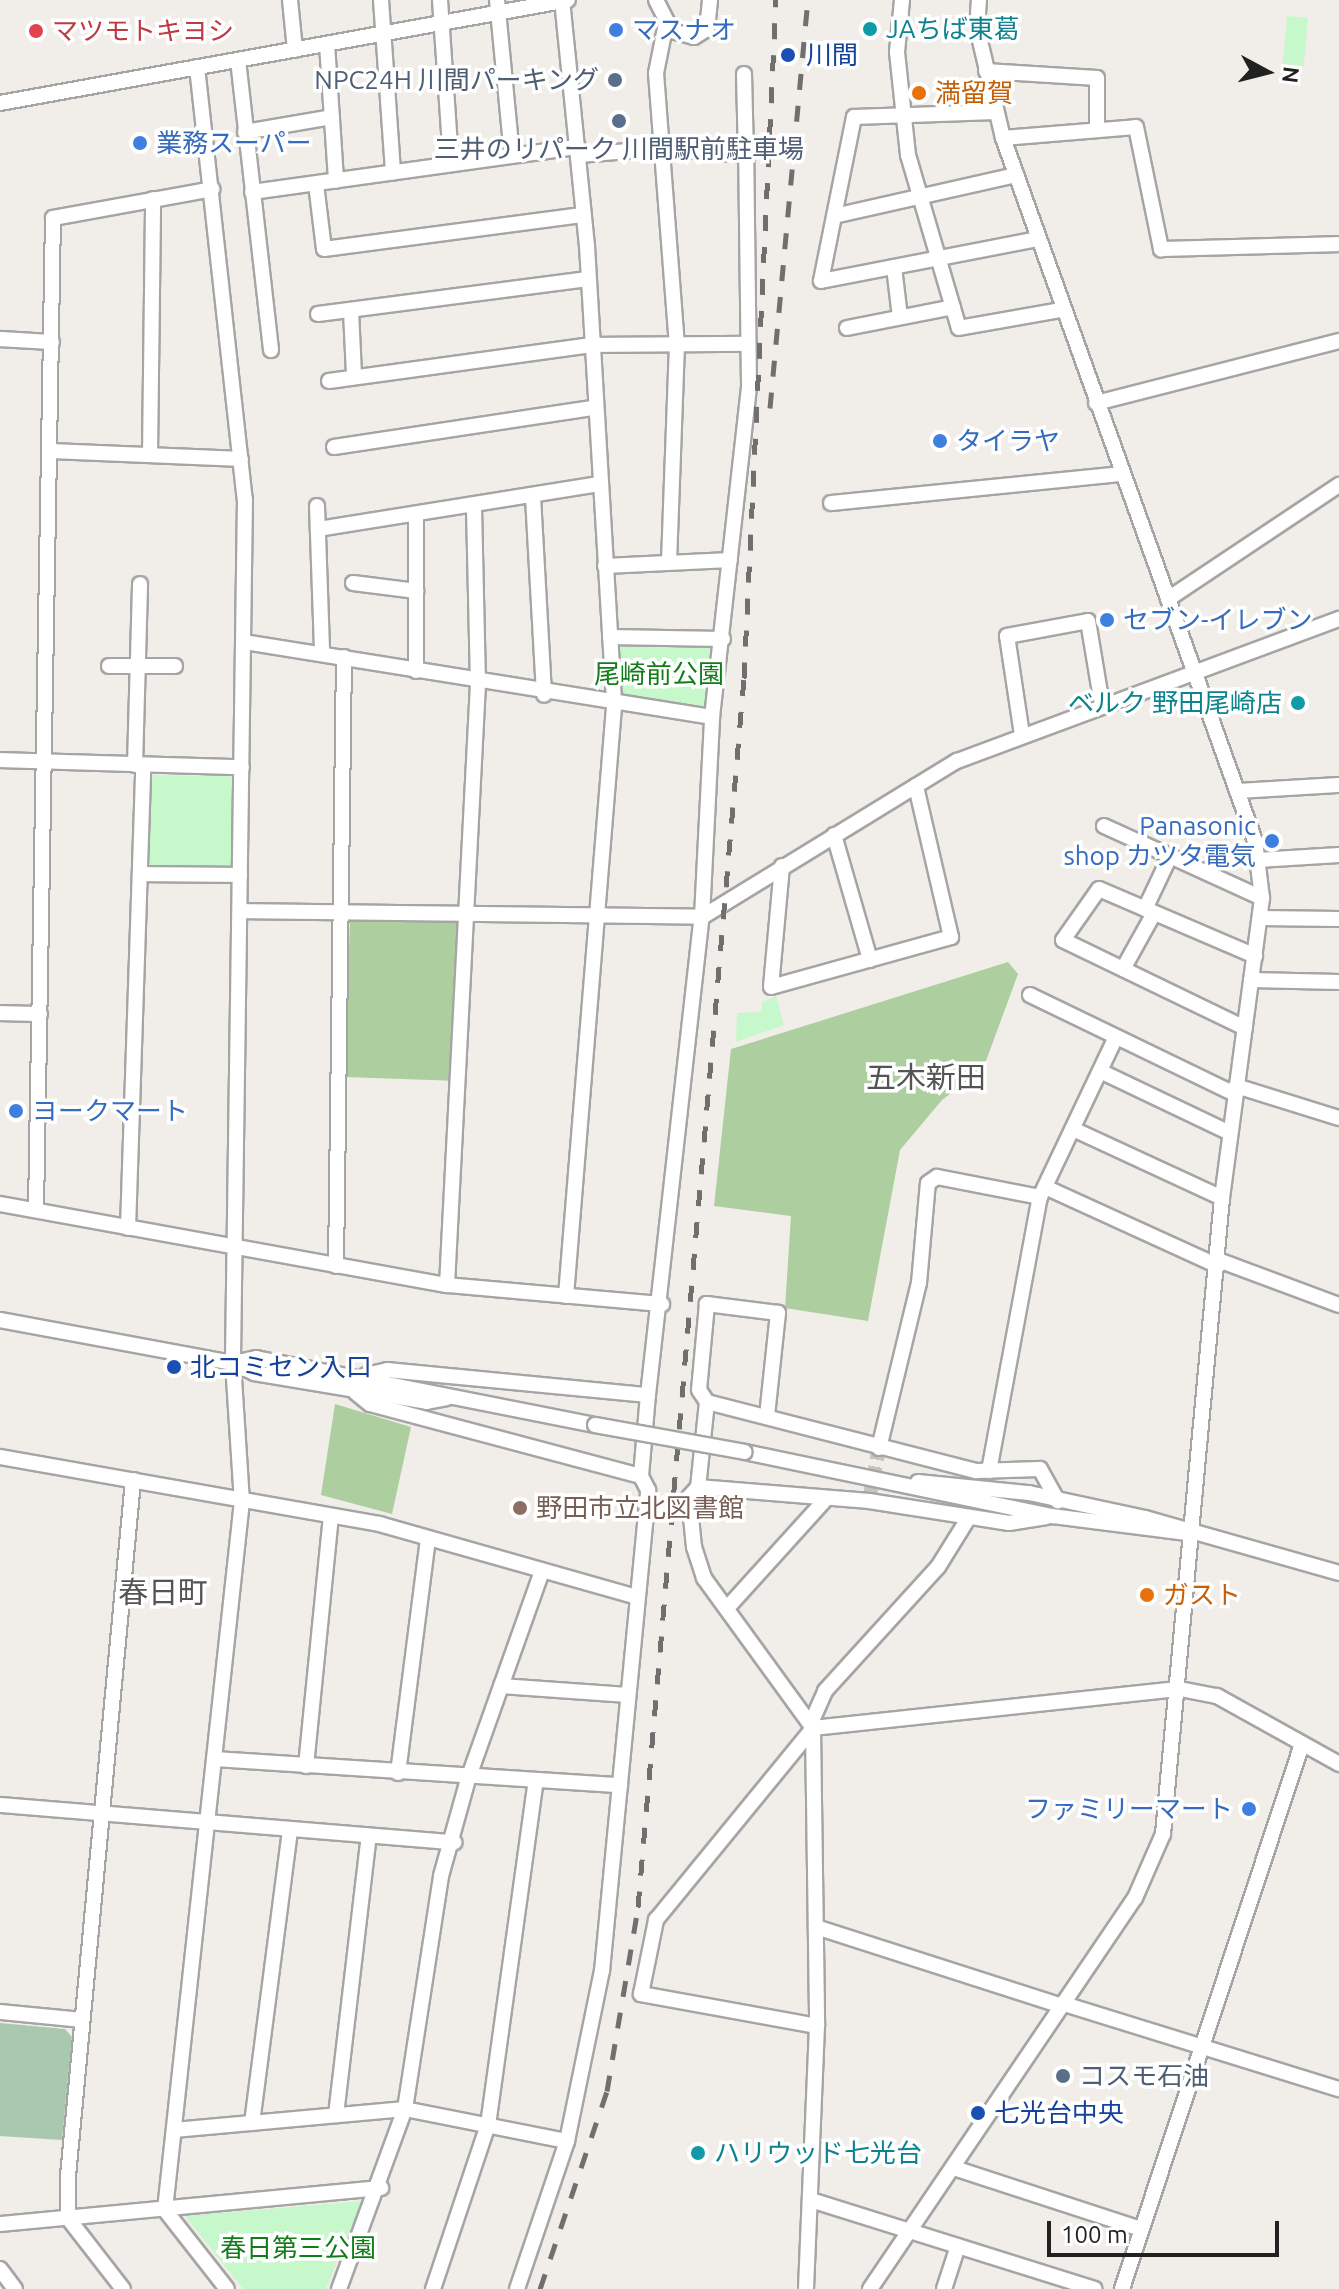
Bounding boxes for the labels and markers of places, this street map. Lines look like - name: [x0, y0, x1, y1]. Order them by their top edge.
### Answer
- place label: JAちば東葛: [886, 13, 1020, 45]
- place label: マスナオ: [632, 14, 736, 46]
- place label: マツモトキヨシ: [52, 15, 234, 47]
- marker: JAちば東葛: [861, 20, 879, 38]
- marker: マスナオ: [607, 21, 625, 39]
- marker: マツモトキヨシ: [27, 22, 45, 40]
- place label: 川間: [806, 39, 858, 71]
- marker: 川間: [777, 44, 799, 66]
- place label: NPC24H 川間パーキング: [314, 64, 599, 96]
- marker: NPC24H 川間パーキング: [606, 71, 624, 89]
- place label: 満留賀: [935, 77, 1013, 109]
- marker: 満留賀: [910, 84, 928, 102]
- marker: 三井のリパーク 川間駅前駐車場: [610, 112, 628, 130]
- place label: 業務スーパー: [156, 127, 312, 159]
- place label: 三井のリパーク 川間駅前駐車場: [434, 133, 804, 165]
- marker: 業務スーパー: [131, 134, 149, 152]
- place label: タイラヤ: [956, 425, 1060, 457]
- marker: タイラヤ: [931, 432, 949, 450]
- place label: セブン-イレブン: [1123, 604, 1313, 636]
- marker: セブン-イレブン: [1098, 611, 1116, 629]
- place label: ベルク 野田尾崎店: [1068, 687, 1282, 719]
- marker: ベルク 野田尾崎店: [1289, 694, 1307, 712]
- place label: Panasonic shop カツタ電気: [1063, 810, 1256, 872]
- marker: Panasonic shop カツタ電気: [1263, 832, 1281, 850]
- place label: ヨークマート: [32, 1095, 188, 1127]
- marker: ヨークマート: [7, 1102, 25, 1120]
- place label: 北コミセン入口: [190, 1351, 372, 1383]
- marker: 北コミセン入口: [165, 1358, 183, 1376]
- place label: 野田市立北図書館: [536, 1492, 744, 1524]
- marker: 野田市立北図書館: [511, 1499, 529, 1517]
- place label: ガスト: [1163, 1579, 1241, 1611]
- marker: ガスト: [1138, 1586, 1156, 1604]
- place label: ファミリーマート: [1025, 1793, 1233, 1825]
- marker: ファミリーマート: [1240, 1800, 1258, 1818]
- place label: コスモ石油: [1079, 2060, 1209, 2092]
- marker: コスモ石油: [1054, 2067, 1072, 2085]
- place label: 七光台中央: [994, 2097, 1124, 2129]
- marker: 七光台中央: [969, 2104, 987, 2122]
- place label: ハリウッド七光台: [714, 2137, 922, 2169]
- marker: ハリウッド七光台: [689, 2144, 707, 2162]

